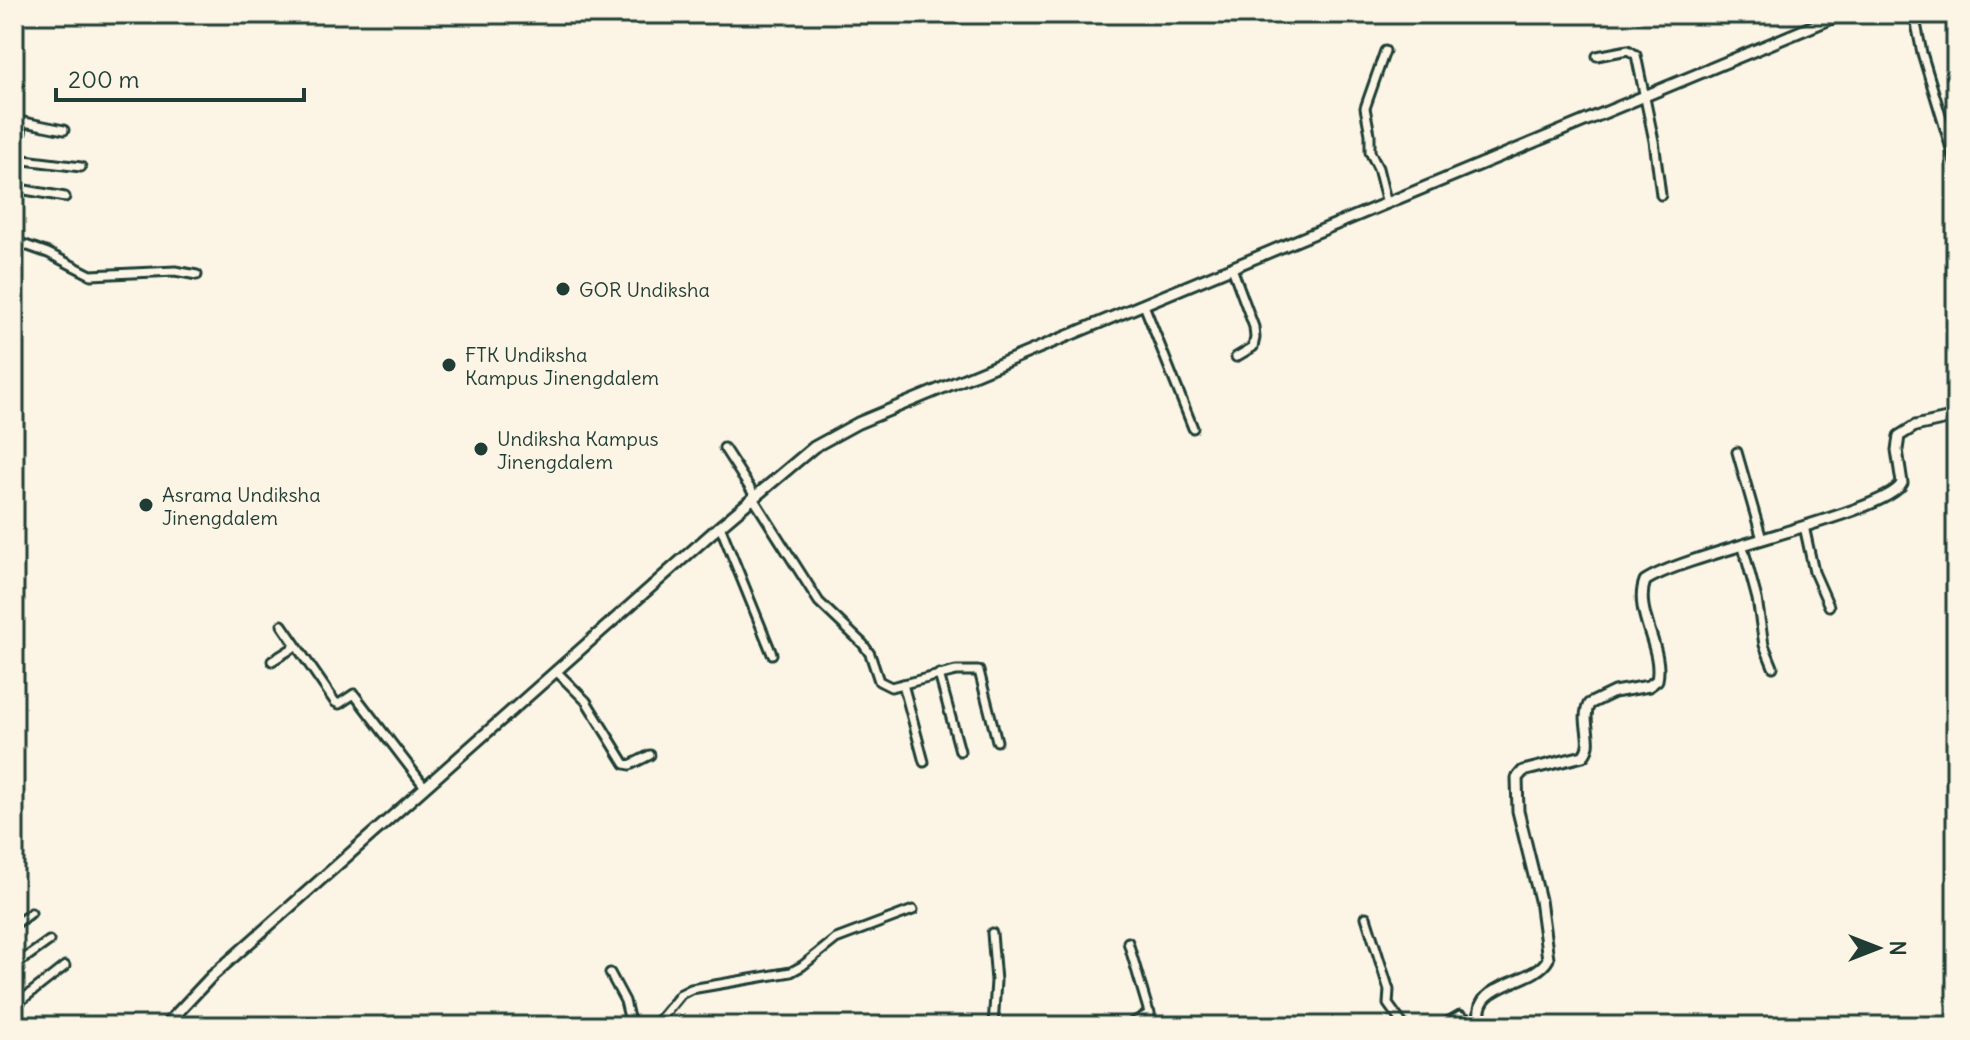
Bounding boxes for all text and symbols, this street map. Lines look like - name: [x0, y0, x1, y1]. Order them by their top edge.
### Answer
- scale bar: [56, 52, 304, 102]
- text: 200 m: [68, 64, 140, 94]
- place label: GOR Undiksha: [579, 277, 710, 302]
- marker: GOR Undiksha: [554, 280, 572, 298]
- place label: FTK Undiksha Kampus Jinengdalem: [465, 342, 659, 390]
- marker: FTK Undiksha Kampus Jinengdalem: [440, 356, 458, 374]
- place label: Undiksha Kampus Jinengdalem: [497, 426, 659, 474]
- marker: Undiksha Kampus Jinengdalem: [472, 440, 490, 458]
- place label: Asrama Undiksha Jinengdalem: [162, 482, 321, 530]
- marker: Asrama Undiksha Jinengdalem: [137, 496, 155, 514]
- north arrow: [1838, 908, 1918, 988]
- text: N: [1884, 940, 1912, 956]

